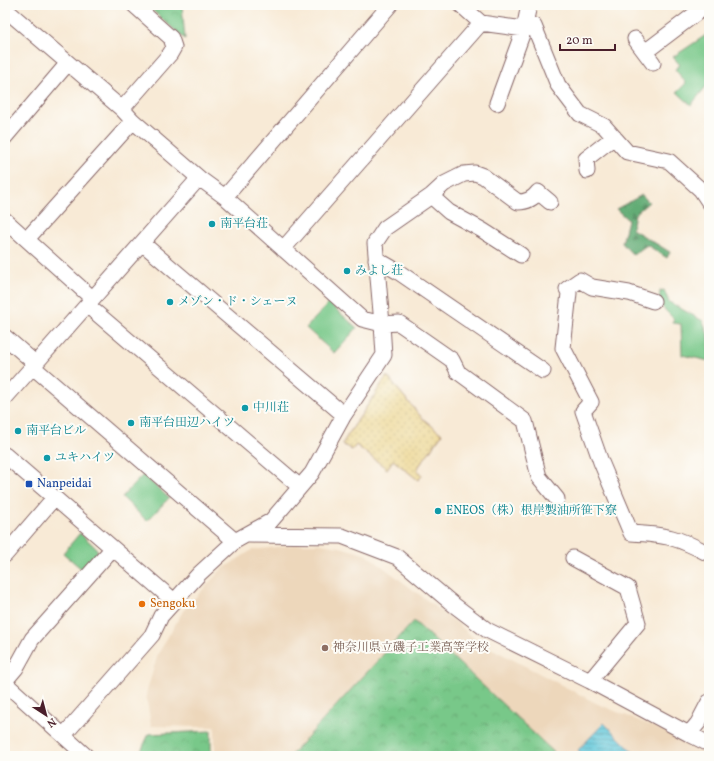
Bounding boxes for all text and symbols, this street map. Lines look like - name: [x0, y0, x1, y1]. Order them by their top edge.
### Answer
- scale bar: [560, 26, 615, 52]
- text: 20 m: [566, 33, 593, 49]
- place label: 南平台荘: [220, 216, 268, 232]
- marker: 南平台荘: [207, 219, 217, 229]
- place label: みよし荘: [355, 263, 403, 279]
- marker: みよし荘: [342, 266, 352, 276]
- place label: メゾン・ド・シェーヌ: [178, 294, 297, 310]
- marker: メゾン・ド・シェーヌ: [165, 297, 175, 307]
- place label: 中川荘: [253, 400, 289, 416]
- marker: 中川荘: [240, 403, 250, 413]
- place label: 南平台田辺ハイツ: [139, 415, 235, 431]
- marker: 南平台田辺ハイツ: [126, 418, 136, 428]
- place label: 南平台ビル: [26, 423, 86, 439]
- marker: 南平台ビル: [13, 426, 23, 436]
- place label: ユキハイツ: [55, 450, 115, 466]
- marker: ユキハイツ: [42, 453, 52, 463]
- place label: Nanpeidai: [37, 476, 92, 492]
- marker: Nanpeidai: [24, 479, 34, 489]
- place label: ENEOS（株）根岸製油所笹下寮: [446, 503, 617, 519]
- marker: ENEOS（株）根岸製油所笹下寮: [433, 506, 443, 516]
- place label: Sengoku: [150, 596, 195, 612]
- marker: Sengoku: [137, 599, 147, 609]
- place label: 神奈川県立磯子工業高等学校: [333, 640, 489, 656]
- marker: 神奈川県立磯子工業高等学校: [320, 643, 330, 653]
- north arrow: [26, 695, 66, 735]
- text: N: [43, 713, 59, 730]

